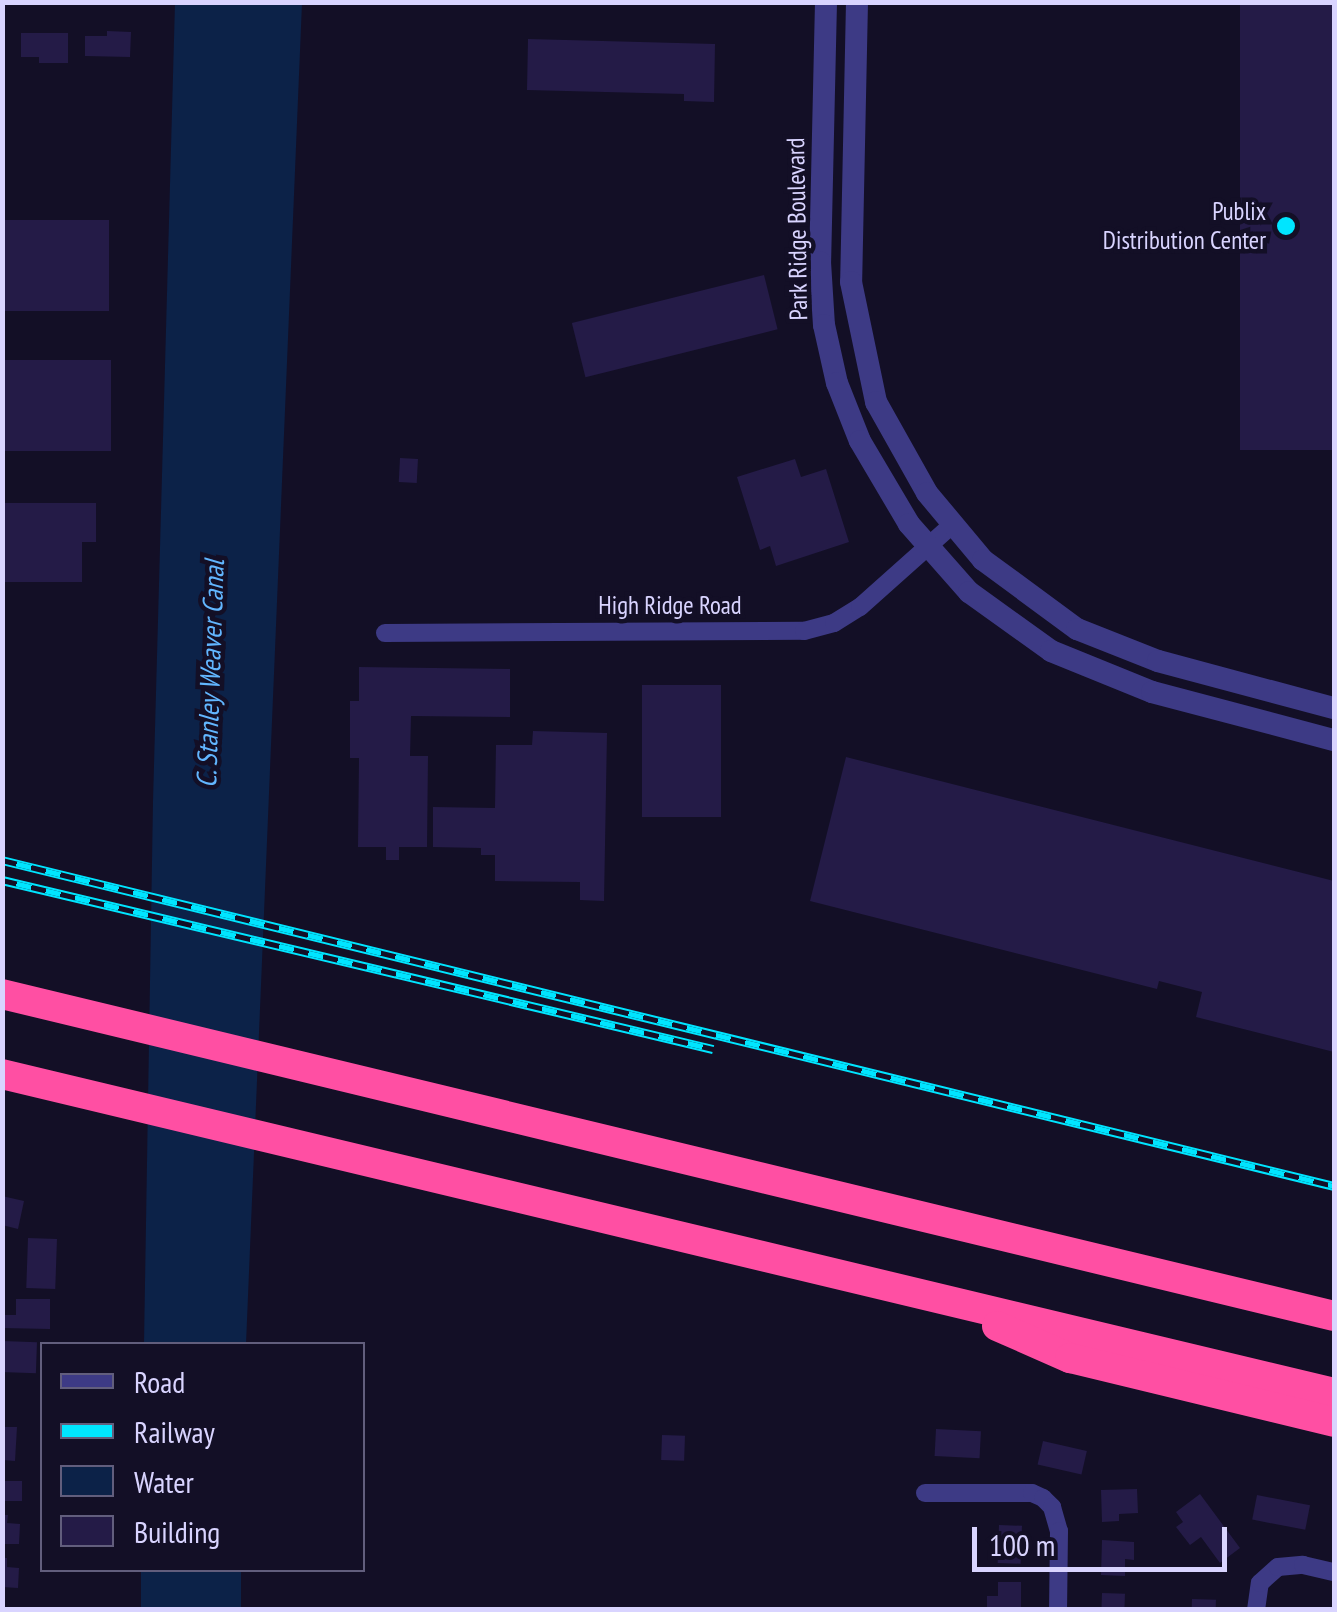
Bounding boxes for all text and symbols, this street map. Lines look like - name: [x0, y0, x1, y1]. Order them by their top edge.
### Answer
- street label: Park Ridge Boulevard: [780, 137, 814, 321]
- place label: Publix Distribution Center: [1103, 197, 1266, 256]
- marker: Publix Distribution Center: [1275, 215, 1297, 237]
- water label: C. Stanley Weaver Canal: [189, 558, 231, 790]
- street label: High Ridge Road: [598, 590, 742, 620]
- legend: [40, 1342, 365, 1572]
- text: Road: [134, 1362, 185, 1401]
- text: Railway: [134, 1412, 215, 1451]
- text: Water: [134, 1462, 194, 1501]
- scale bar: [977, 1507, 1232, 1569]
- text: Building: [134, 1512, 220, 1551]
- text: 100 m: [989, 1525, 1055, 1564]

